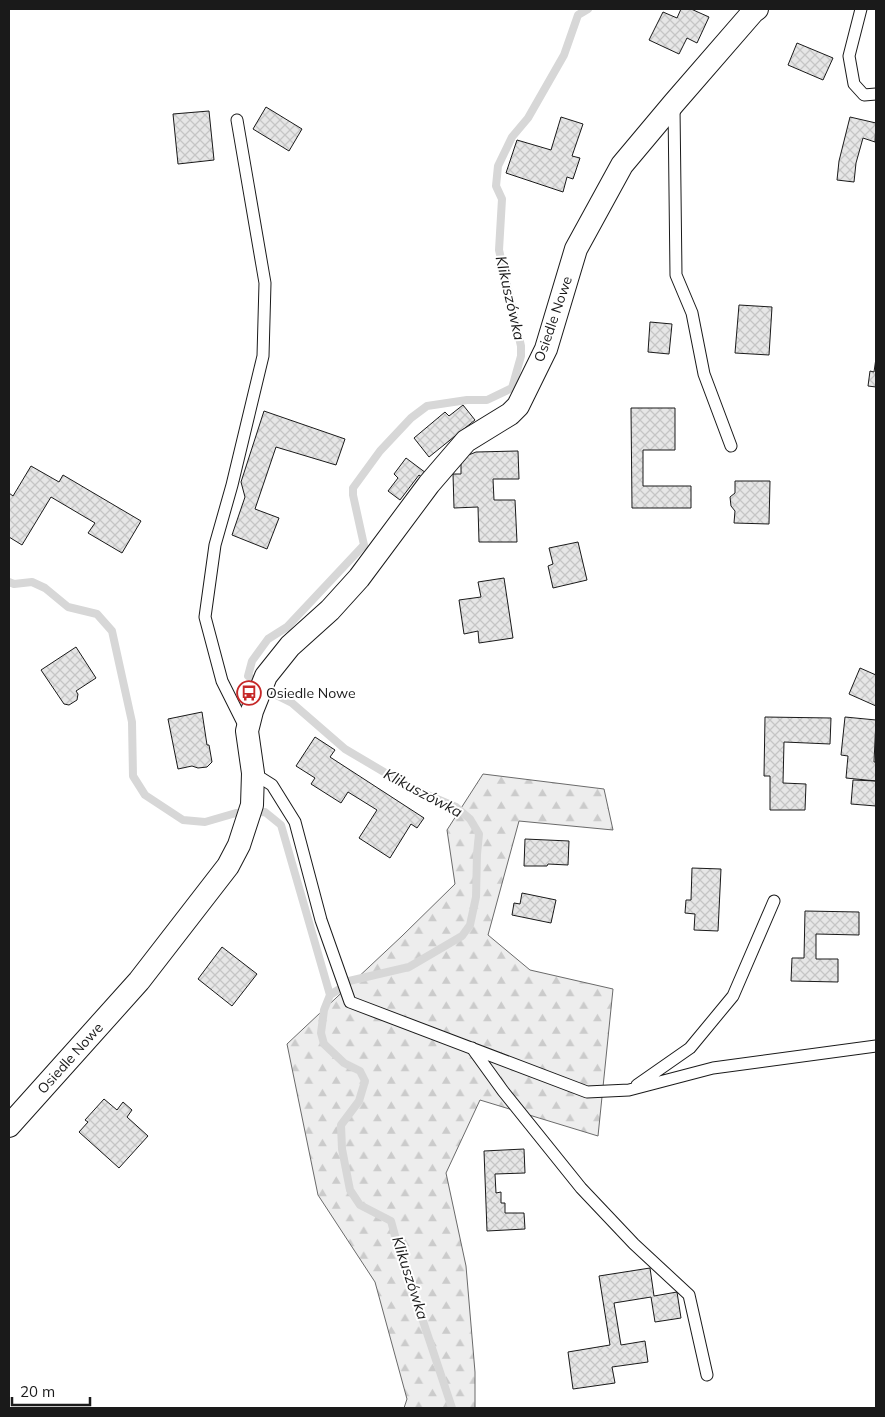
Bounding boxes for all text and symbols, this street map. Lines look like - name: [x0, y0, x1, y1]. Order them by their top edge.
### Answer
- water label: Klikuszówka: [492, 254, 529, 342]
- street label: Osiedle Nowe: [530, 274, 576, 364]
- bus stop icon: Osiedle Nowe: [236, 680, 262, 706]
- place label: Osiedle Nowe: [266, 684, 356, 702]
- water label: Klikuszówka: [381, 764, 466, 821]
- street label: Osiedle Nowe: [33, 1019, 107, 1097]
- water label: Klikuszówka: [388, 1234, 433, 1322]
- scale bar: [12, 1374, 90, 1406]
- text: 20 m: [20, 1382, 55, 1401]

